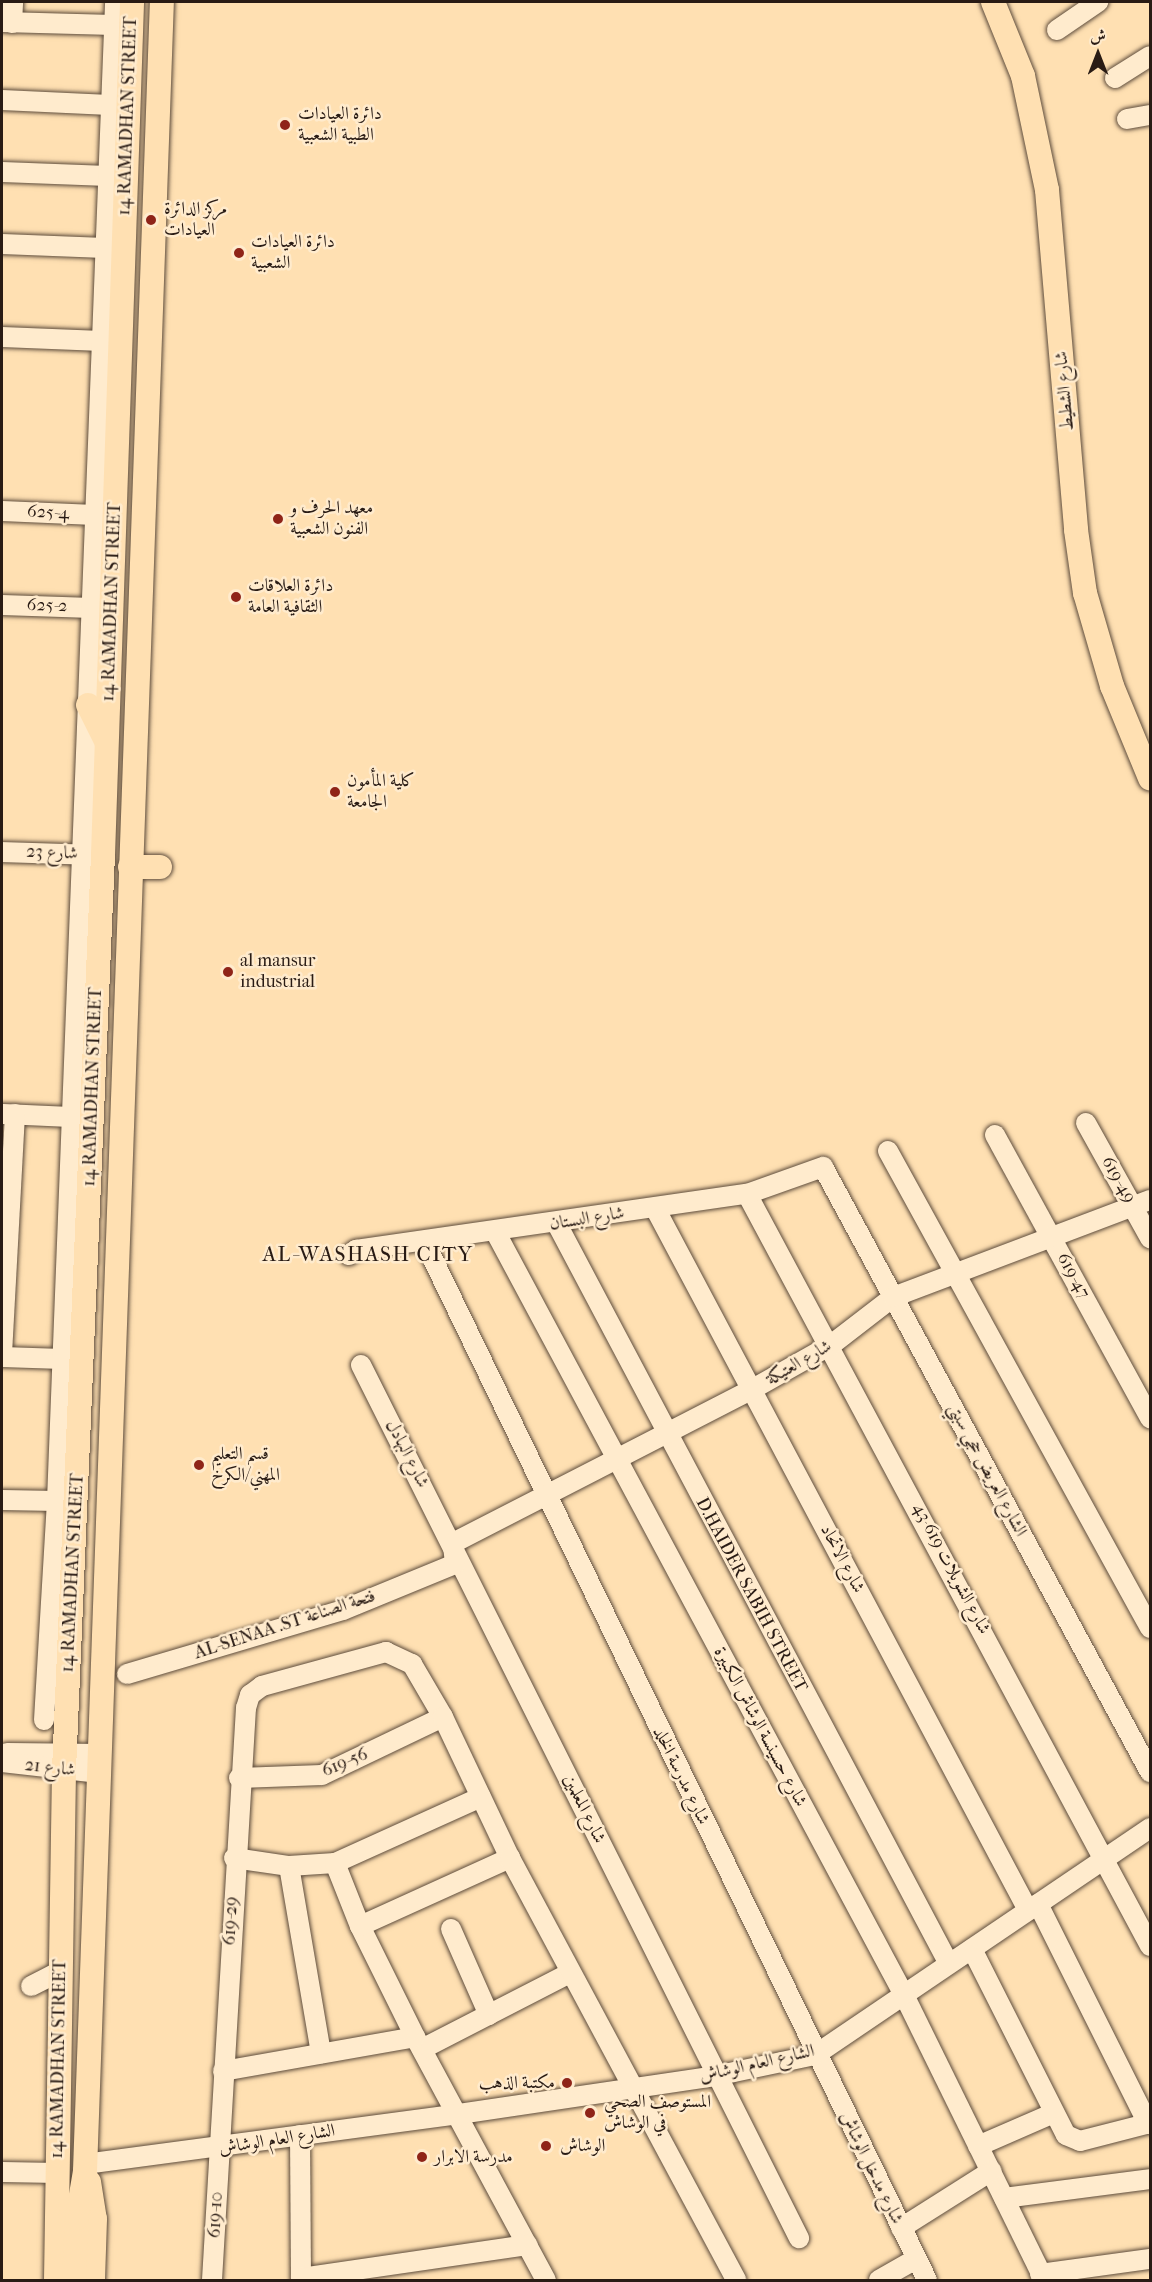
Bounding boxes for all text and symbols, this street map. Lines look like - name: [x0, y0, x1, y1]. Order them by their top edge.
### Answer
- street label: 14 RAMADHAN STREET: [114, 16, 142, 216]
- north arrow: [1068, 24, 1128, 84]
- text: ش: [1090, 26, 1106, 45]
- place label: دائرة العيادات الطبية الشعبية: [298, 104, 382, 146]
- marker: دائرة العيادات الطبية الشعبية: [276, 116, 294, 134]
- place label: مركز الدائرة العيادات: [164, 199, 227, 242]
- marker: مركز الدائرة العيادات: [142, 211, 160, 229]
- place label: دائرة العيادات الشعبية: [251, 232, 335, 274]
- marker: دائرة العيادات الشعبية: [232, 246, 246, 260]
- street label: شارع الشطيط: [1051, 350, 1079, 432]
- place label: معهد الحرف و الفنون الشعبية: [290, 498, 373, 540]
- street label: 625-4: [26, 501, 70, 525]
- street label: 14 RAMADHAN STREET: [98, 502, 126, 702]
- marker: معهد الحرف و الفنون الشعبية: [271, 512, 285, 526]
- place label: دائرة العلاقات الثقافية العامة: [248, 576, 333, 618]
- marker: دائرة العلاقات الثقافية العامة: [229, 590, 243, 604]
- street label: 625-2: [26, 594, 68, 618]
- place label: كلية المأمون الجامعة: [347, 771, 415, 814]
- marker: كلية المأمون الجامعة: [328, 785, 342, 799]
- street label: شارع 23: [26, 841, 78, 865]
- place label: al mansur industrial: [240, 951, 315, 994]
- marker: al mansur industrial: [221, 965, 235, 979]
- street label: 14 RAMADHAN STREET: [79, 987, 107, 1187]
- street label: 619-49: [1096, 1153, 1140, 1207]
- street label: شارع البستان: [548, 1202, 626, 1236]
- district label: AL-WASHASH CITY: [262, 1241, 474, 1267]
- street label: 619-47: [1052, 1249, 1094, 1303]
- street label: شارع العتيکة: [762, 1336, 836, 1390]
- street label: الشارع العريض حجي سبتي: [943, 1400, 1031, 1540]
- street label: شارع البهادل: [381, 1416, 433, 1492]
- place label: قسم التعليم المهني/الكرخ: [211, 1444, 280, 1486]
- marker: قسم التعليم المهني/الكرخ: [192, 1458, 206, 1472]
- street label: 14 RAMADHAN STREET: [57, 1473, 89, 1673]
- street label: D.HAIDER SABIH STREET: [690, 1494, 812, 1696]
- street label: شارع الشويلات 619-43: [907, 1500, 995, 1638]
- street label: شارع الاتحاد: [815, 1521, 869, 1597]
- street label: AL-SENAA .ST فتحة الصناعة: [192, 1586, 378, 1664]
- street label: شارع حسينسة الوشاش الكبيرة: [709, 1643, 811, 1811]
- street label: شارع مدرسة الخلد: [648, 1724, 714, 1828]
- street label: 619-56: [319, 1744, 371, 1782]
- street label: شارع 21: [24, 1755, 76, 1781]
- street label: شارع المعلمين: [558, 1771, 610, 1847]
- street label: 619-29: [219, 1896, 243, 1946]
- street label: 14 RAMADHAN STREET: [46, 1959, 72, 2159]
- street label: الشارع العام الوشاش: [697, 2040, 817, 2088]
- place label: مكتبة الذهب: [479, 2072, 555, 2094]
- marker: مكتبة الذهب: [560, 2076, 574, 2090]
- place label: المستوصف الصحي في الوشاش: [604, 2092, 711, 2134]
- marker: المستوصف الصحي في الوشاش: [581, 2104, 599, 2122]
- street label: شارع مدخل الوشاش: [834, 2108, 908, 2228]
- street label: الشارع العام الوشاش: [217, 2120, 337, 2160]
- place label: الوشاش: [560, 2135, 605, 2157]
- marker: الوشاش: [537, 2137, 555, 2155]
- place label: مدرسة الابرار: [434, 2146, 513, 2168]
- marker: مدرسة الابرار: [415, 2150, 429, 2164]
- street label: 619-10: [204, 2191, 228, 2239]

